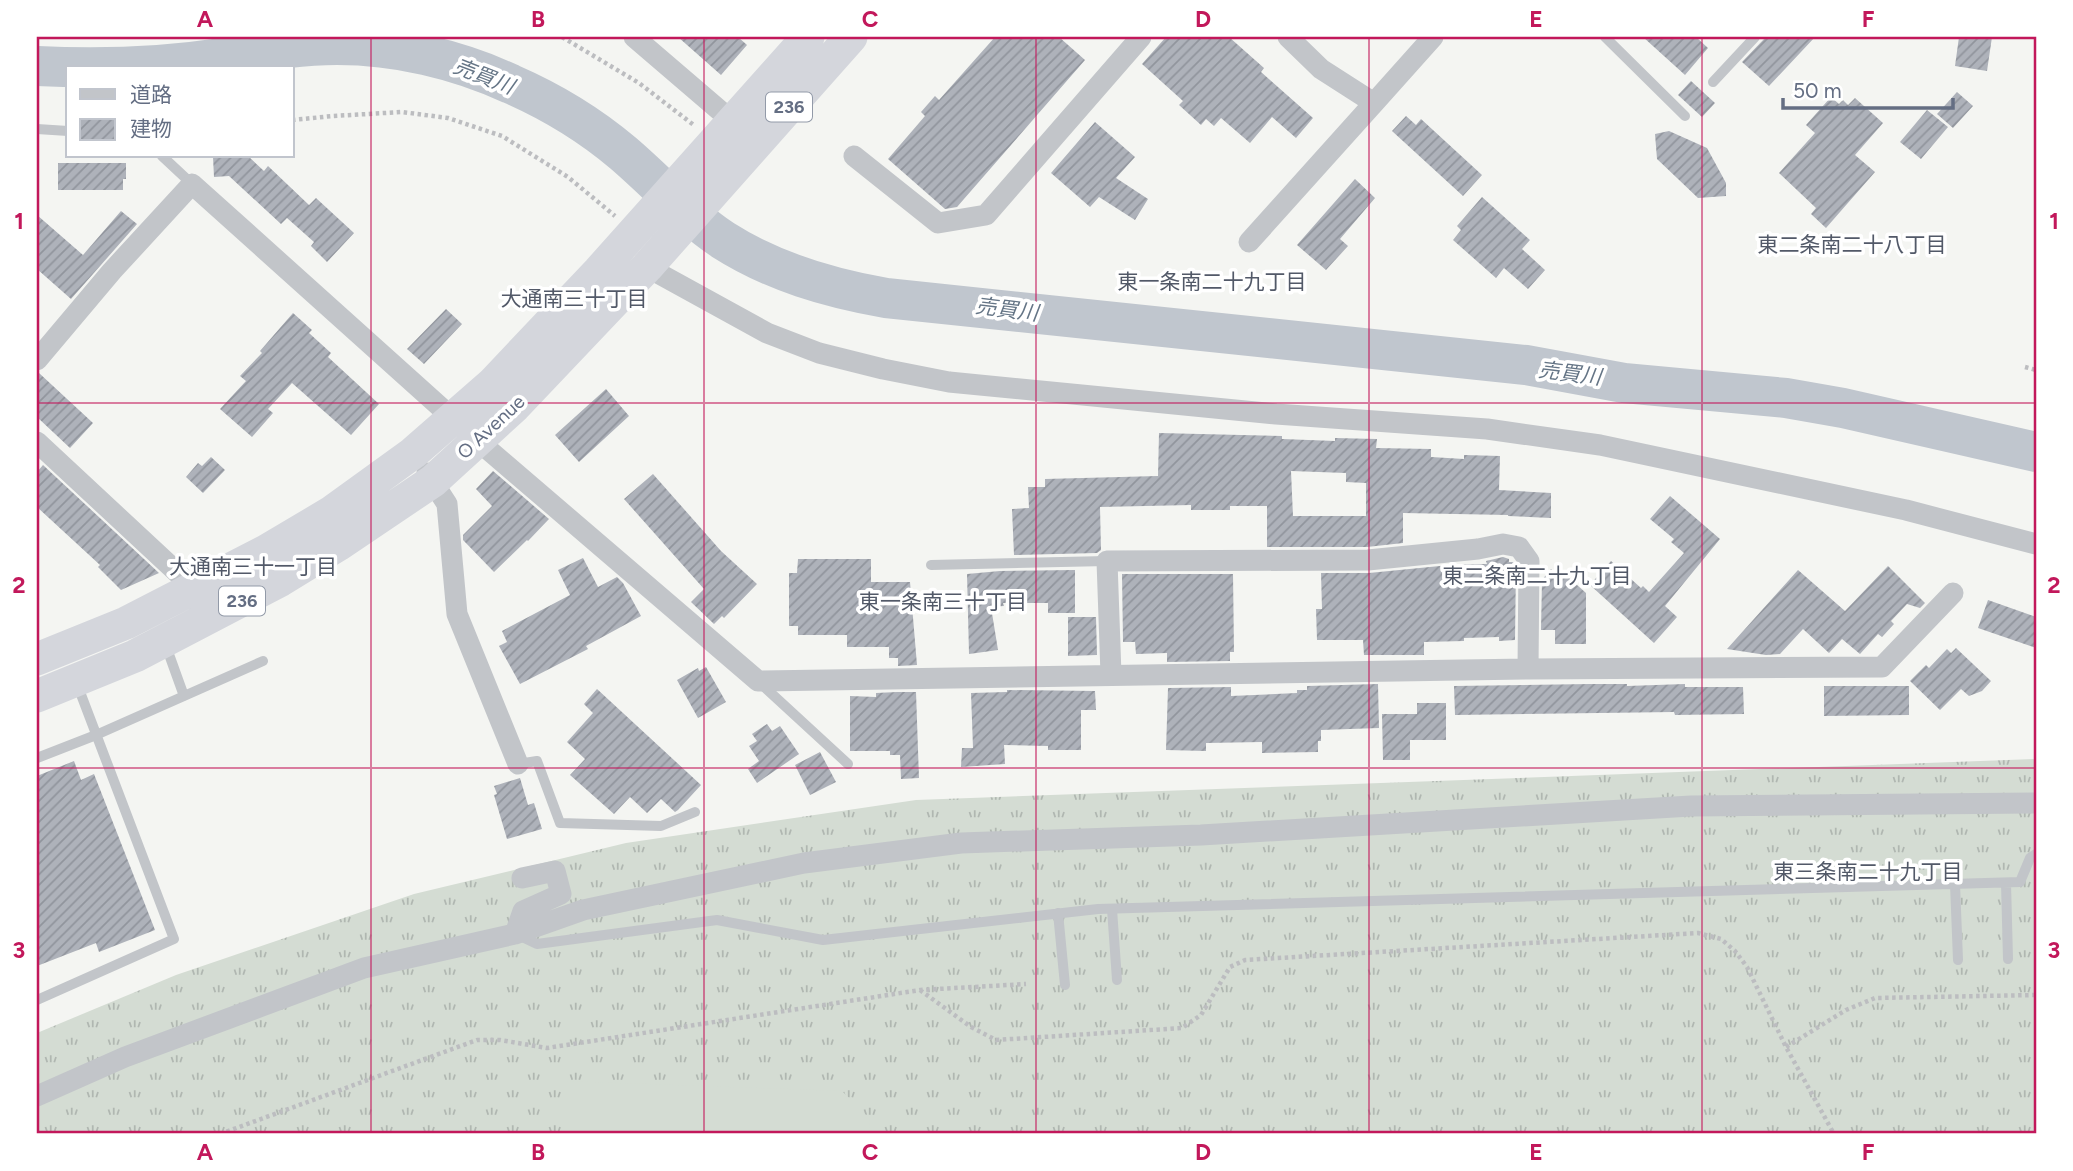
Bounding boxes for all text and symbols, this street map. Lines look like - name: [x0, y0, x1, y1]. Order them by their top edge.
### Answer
- text: A: [197, 5, 214, 33]
- text: B: [531, 5, 545, 33]
- text: C: [862, 5, 879, 33]
- text: D: [1195, 5, 1211, 33]
- text: E: [1529, 5, 1543, 33]
- text: F: [1862, 5, 1875, 33]
- water label: 売買川: [450, 53, 520, 100]
- legend: [66, 66, 294, 158]
- scale bar: [1783, 66, 1952, 110]
- text: 50 m: [1793, 78, 1842, 103]
- text: 道路: [130, 82, 172, 107]
- road number: 236: [766, 92, 812, 122]
- text: 建物: [130, 116, 172, 141]
- text: 1: [14, 207, 24, 235]
- text: 1: [2049, 207, 2059, 235]
- district label: 東二条南二十八丁目: [1758, 232, 1947, 257]
- district label: 東一条南二十九丁目: [1118, 269, 1307, 294]
- district label: 大通南三十丁目: [501, 286, 648, 311]
- water label: 売買川: [974, 293, 1042, 325]
- water label: 売買川: [1537, 357, 1605, 389]
- street label: O Avenue: [453, 390, 529, 464]
- district label: 大通南三十一丁目: [169, 554, 337, 579]
- district label: 東二条南二十九丁目: [1443, 563, 1632, 588]
- text: 2: [12, 571, 26, 599]
- text: 2: [2047, 571, 2061, 599]
- road number: 236: [219, 586, 265, 616]
- district label: 東一条南三十丁目: [859, 589, 1027, 614]
- district label: 東三条南二十九丁目: [1774, 859, 1963, 884]
- text: 3: [13, 936, 25, 964]
- text: 3: [2048, 936, 2060, 964]
- text: A: [197, 1138, 214, 1166]
- text: B: [531, 1138, 545, 1166]
- text: C: [862, 1138, 879, 1166]
- text: D: [1195, 1138, 1211, 1166]
- text: E: [1529, 1138, 1543, 1166]
- text: F: [1862, 1138, 1875, 1166]

